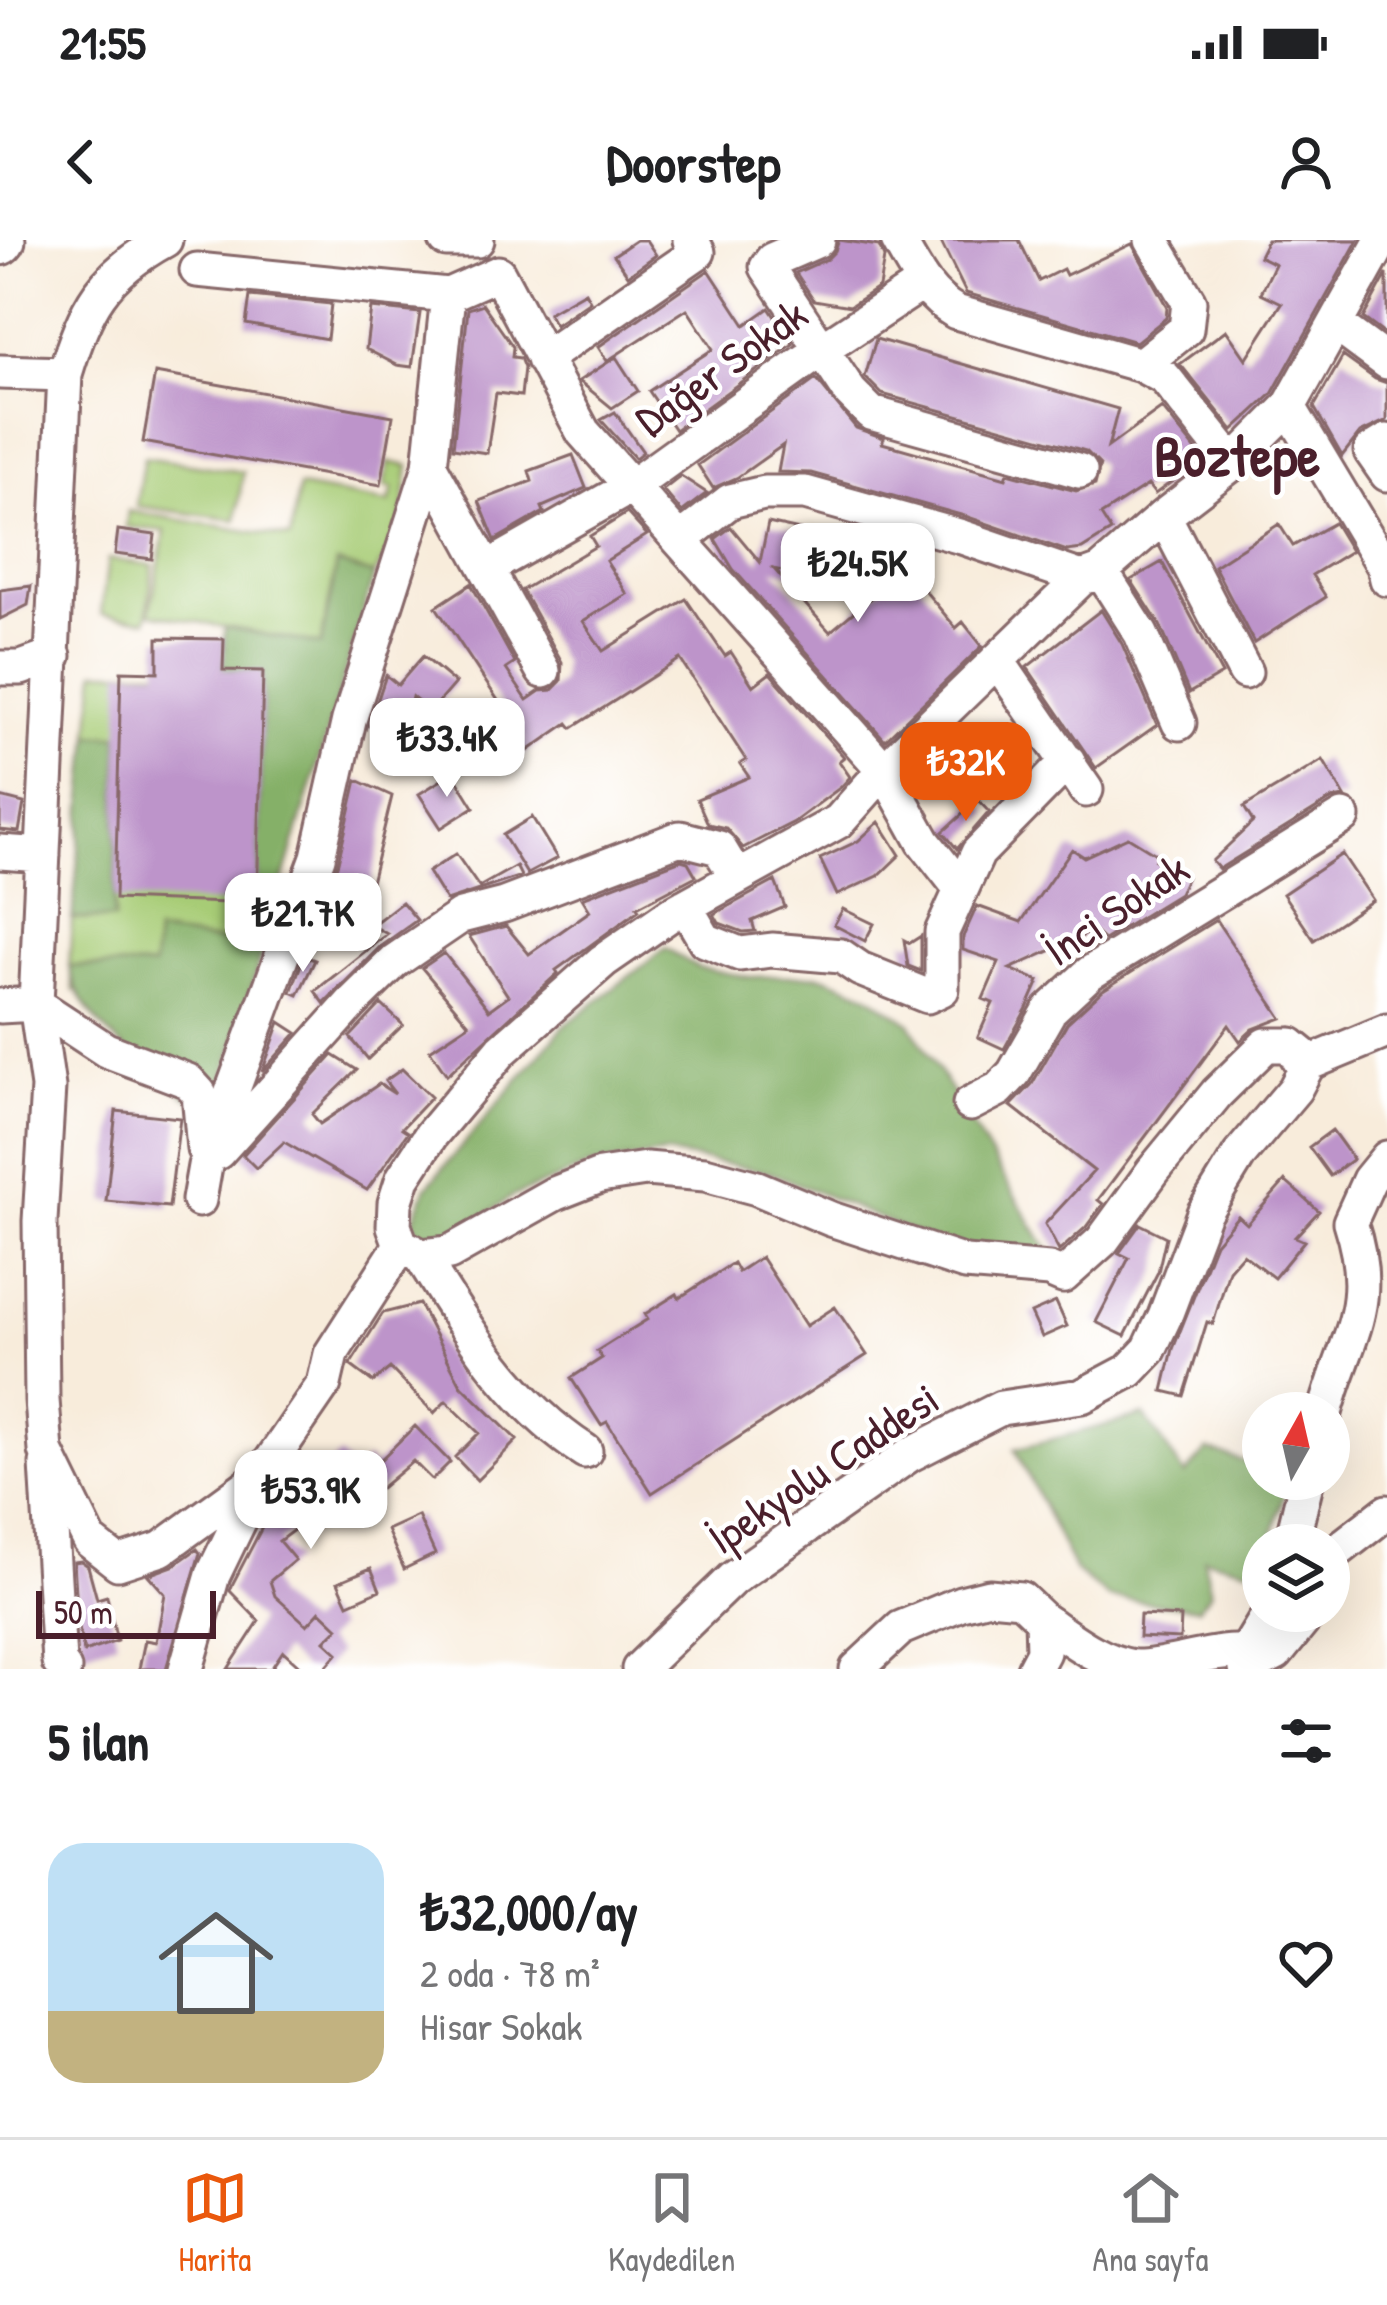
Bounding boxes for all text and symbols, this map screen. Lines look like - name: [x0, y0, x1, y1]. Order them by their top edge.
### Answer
- text: 21:55: [60, 12, 146, 73]
- text: Doorstep: [607, 126, 780, 199]
- icon: back: [48, 129, 114, 195]
- icon: person: [1273, 129, 1339, 195]
- street label: Dağer Sokak: [623, 284, 819, 450]
- district label: Boztepe: [1154, 417, 1320, 495]
- pin: ₺24.5K: [760, 523, 956, 625]
- text: ₺24.5K: [808, 535, 908, 588]
- pin: ₺33.4K: [349, 698, 545, 800]
- text: ₺33.4K: [397, 710, 497, 763]
- pin: ₺32K: [895, 722, 1037, 824]
- text: ₺32K: [927, 734, 1005, 787]
- street label: İnci Sokak: [1031, 838, 1200, 979]
- pin: ₺21.7K: [205, 873, 401, 975]
- text: ₺21.7K: [252, 885, 354, 938]
- street label: İpekyolu Caddesi: [695, 1368, 950, 1567]
- north arrow: [1242, 1392, 1350, 1500]
- map controls: [1242, 1392, 1350, 1632]
- pin: ₺53.9K: [213, 1450, 409, 1552]
- text: ₺53.9K: [261, 1462, 361, 1515]
- button: layers: [1242, 1524, 1350, 1632]
- scale bar: [36, 1585, 216, 1638]
- text: 50 m: [54, 1590, 113, 1634]
- text: 5 ilan: [48, 1707, 149, 1776]
- icon: filters: [1273, 1708, 1339, 1774]
- text: ₺32,000/ay: [420, 1877, 638, 1946]
- icon: home: [144, 1891, 288, 2035]
- icon: heart: [1273, 1930, 1339, 1996]
- text: 2 oda · 78 m²: [420, 1946, 600, 1999]
- text: Hisar Sokak: [420, 1999, 583, 2052]
- tab: Harita: [179, 2165, 251, 2281]
- tab: Kaydedilen: [608, 2165, 736, 2281]
- tab: Ana sayfa: [1093, 2165, 1208, 2281]

